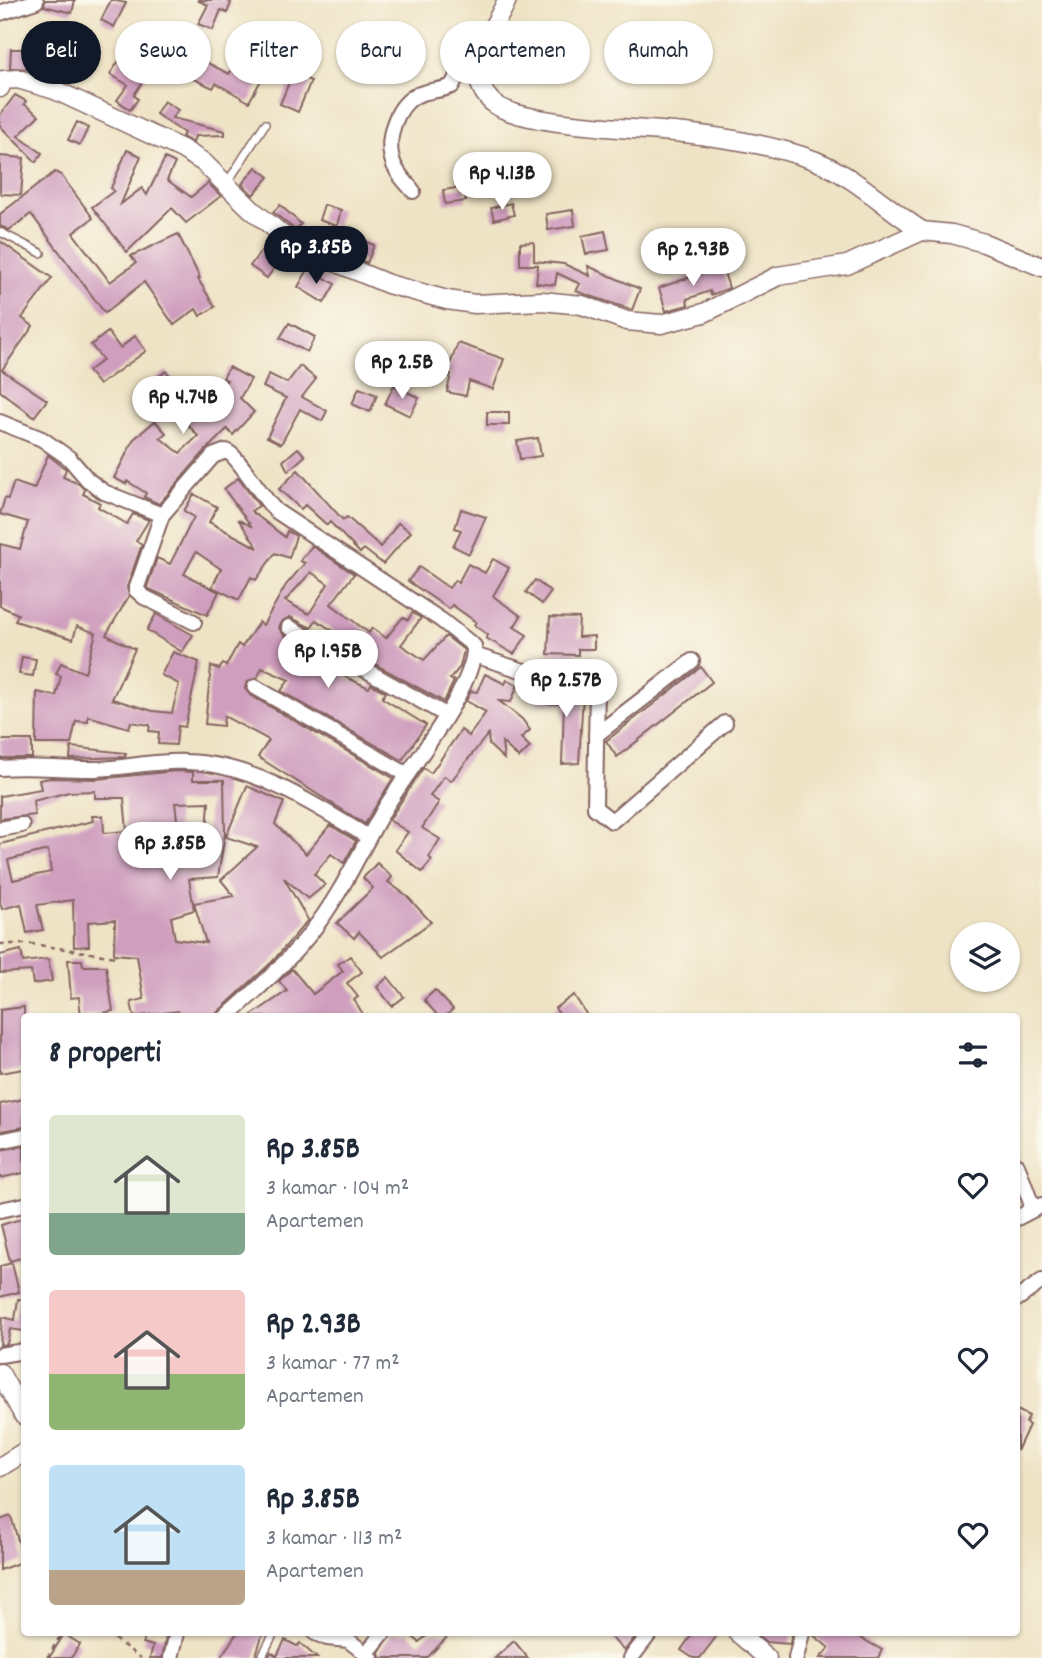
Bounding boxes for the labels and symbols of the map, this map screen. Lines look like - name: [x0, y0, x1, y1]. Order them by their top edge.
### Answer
- pin: Rp 4.13B: [430, 152, 574, 212]
- pin: Rp 3.85B: [244, 226, 388, 286]
- pin: Rp 2.93B: [621, 229, 765, 288]
- pin: Rp 2.5B: [337, 342, 467, 401]
- pin: Rp 4.74B: [111, 376, 255, 436]
- pin: Rp 1.95B: [256, 630, 400, 690]
- pin: Rp 2.57B: [494, 660, 638, 719]
- pin: Rp 3.85B: [98, 822, 242, 882]

